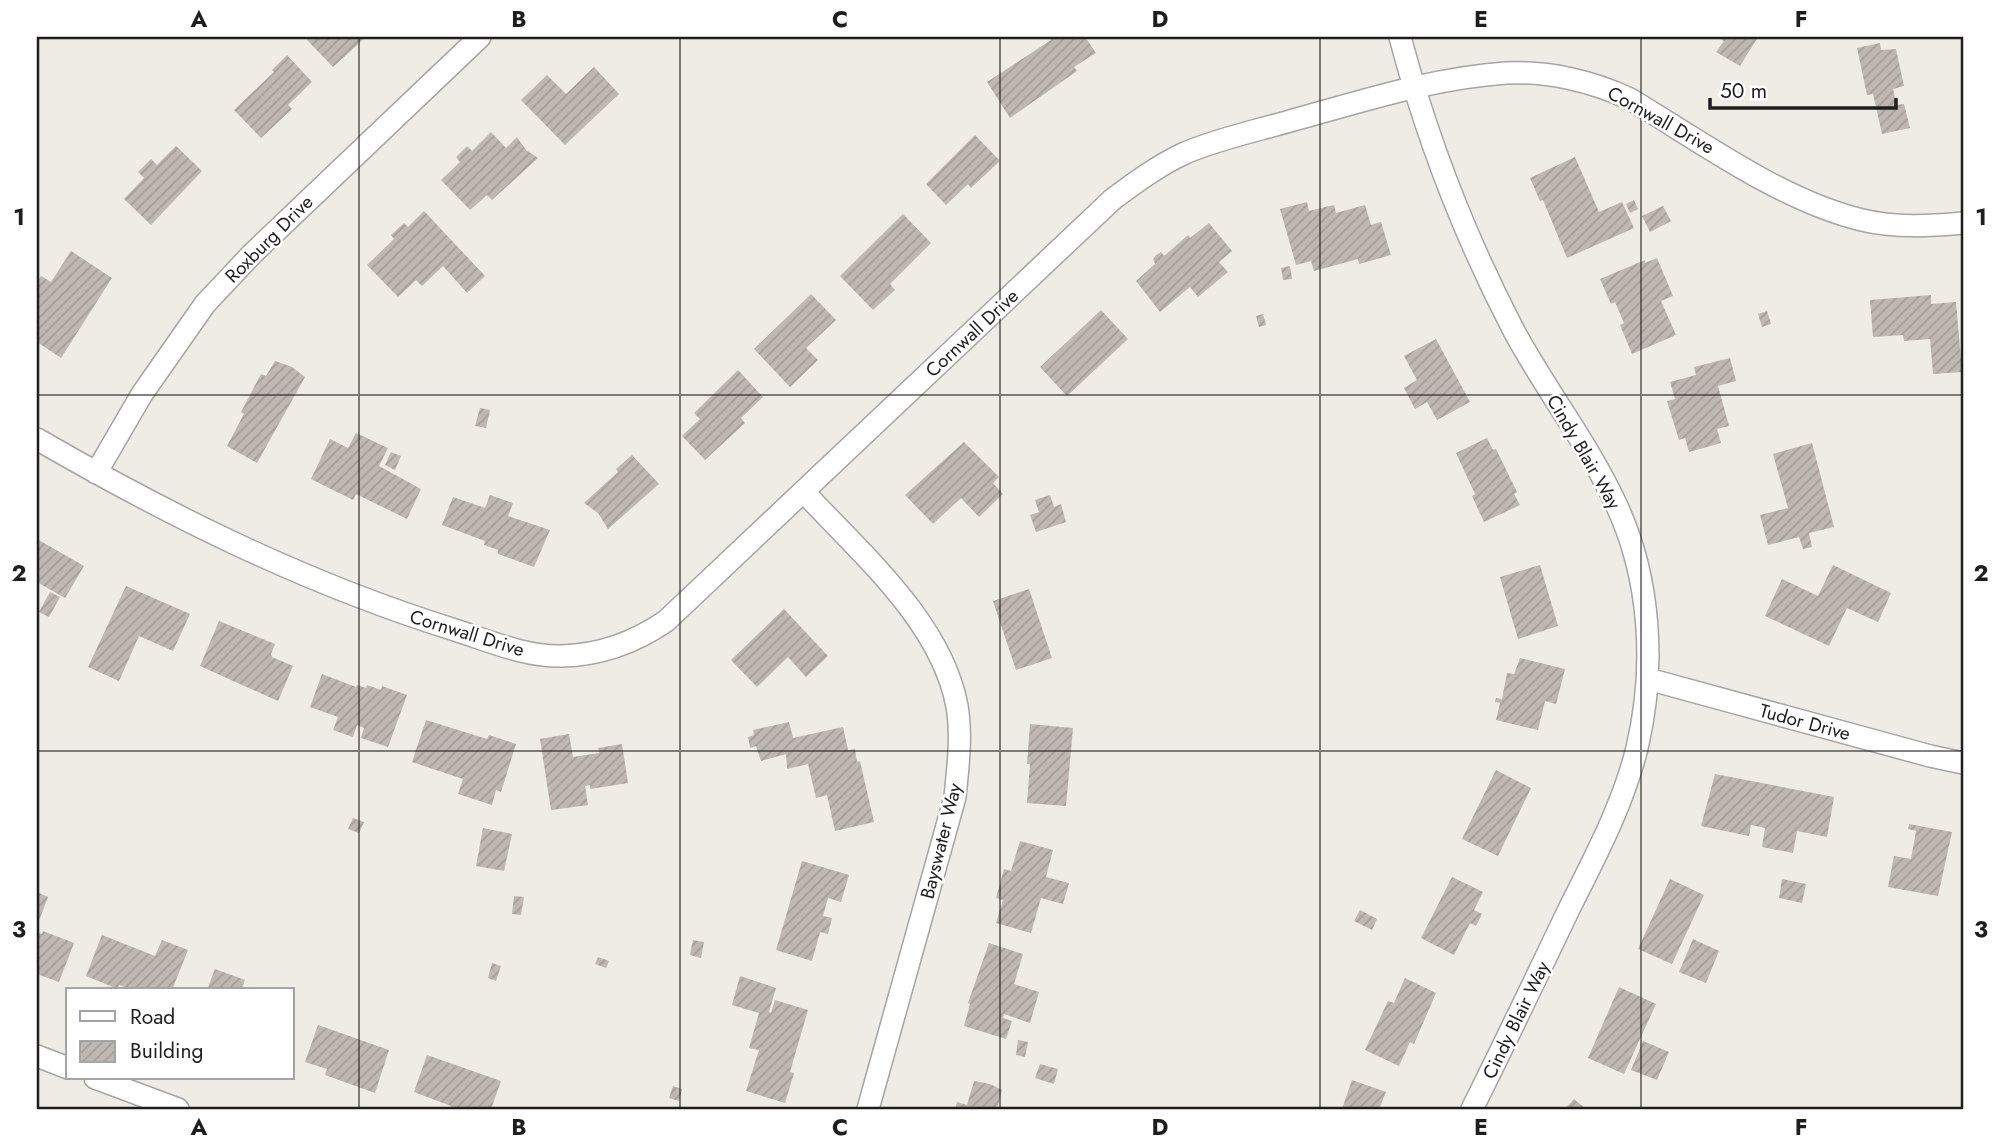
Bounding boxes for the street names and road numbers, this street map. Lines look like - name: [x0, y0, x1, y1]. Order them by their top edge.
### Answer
- street label: Cornwall Drive: [1603, 79, 1720, 161]
- street label: Roxburg Drive: [219, 189, 319, 289]
- street label: Cornwall Drive: [919, 283, 1025, 383]
- street label: Cindy Blair Way: [1540, 390, 1628, 515]
- street label: Cornwall Drive: [406, 603, 528, 663]
- street label: Tudor Drive: [1757, 697, 1854, 747]
- street label: Bayswater Way: [914, 780, 969, 902]
- street label: Cindy Blair Way: [1476, 956, 1557, 1084]

